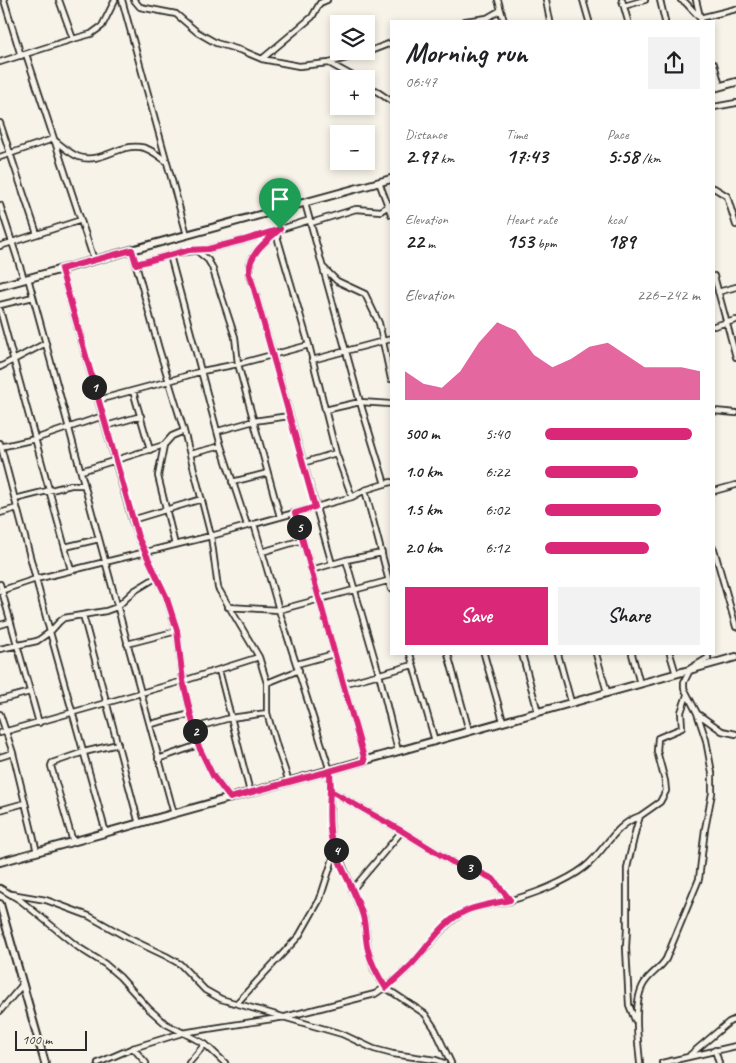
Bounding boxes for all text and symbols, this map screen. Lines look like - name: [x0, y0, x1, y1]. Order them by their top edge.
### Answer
- map controls: [330, 15, 375, 170]
- button: layers: [330, 15, 375, 60]
- text: Morning run: [405, 35, 527, 70]
- button: share: [648, 37, 700, 89]
- button: +: [330, 70, 375, 115]
- text: 06:47: [405, 72, 437, 92]
- button: −: [330, 125, 375, 170]
- text: Distance: [405, 126, 447, 143]
- text: Time: [506, 126, 527, 143]
- text: Pace: [607, 126, 629, 143]
- text: 2.97: [405, 143, 437, 169]
- text: 17:43: [506, 143, 548, 169]
- text: 5:58: [607, 143, 639, 169]
- text: km: [437, 150, 454, 167]
- text: /km: [639, 150, 661, 167]
- pin: [259, 178, 301, 229]
- icon: arrive: [266, 185, 294, 213]
- text: Elevation: [405, 211, 448, 228]
- text: Heart rate: [506, 211, 557, 228]
- text: kcal: [607, 211, 626, 228]
- text: 22: [405, 228, 424, 254]
- text: 153: [506, 228, 534, 254]
- text: 189: [607, 228, 635, 254]
- text: m: [424, 235, 435, 252]
- text: bpm: [534, 235, 557, 252]
- text: Elevation: [405, 285, 454, 305]
- text: 226–242 m: [637, 285, 700, 305]
- pin: 1: [82, 374, 106, 400]
- text: 1: [91, 379, 98, 396]
- text: 500 m: [405, 424, 439, 444]
- text: 5:40: [485, 424, 510, 444]
- text: 1.0 km: [405, 462, 442, 482]
- text: 6:22: [485, 462, 510, 482]
- text: 1.5 km: [405, 500, 442, 520]
- text: 6:02: [485, 500, 510, 520]
- pin: 5: [286, 514, 312, 540]
- text: 5: [296, 519, 303, 536]
- text: 2.0 km: [405, 538, 442, 558]
- text: 6:12: [485, 538, 510, 558]
- button: Save: [405, 587, 548, 645]
- button: Share: [558, 587, 700, 645]
- pin: 2: [182, 718, 208, 744]
- text: 2: [192, 723, 199, 740]
- pin: 4: [324, 838, 348, 862]
- text: 4: [333, 842, 340, 859]
- pin: 3: [456, 854, 482, 880]
- text: 3: [466, 859, 473, 876]
- scale bar: [15, 1028, 88, 1051]
- text: 100 m: [22, 1031, 52, 1048]

